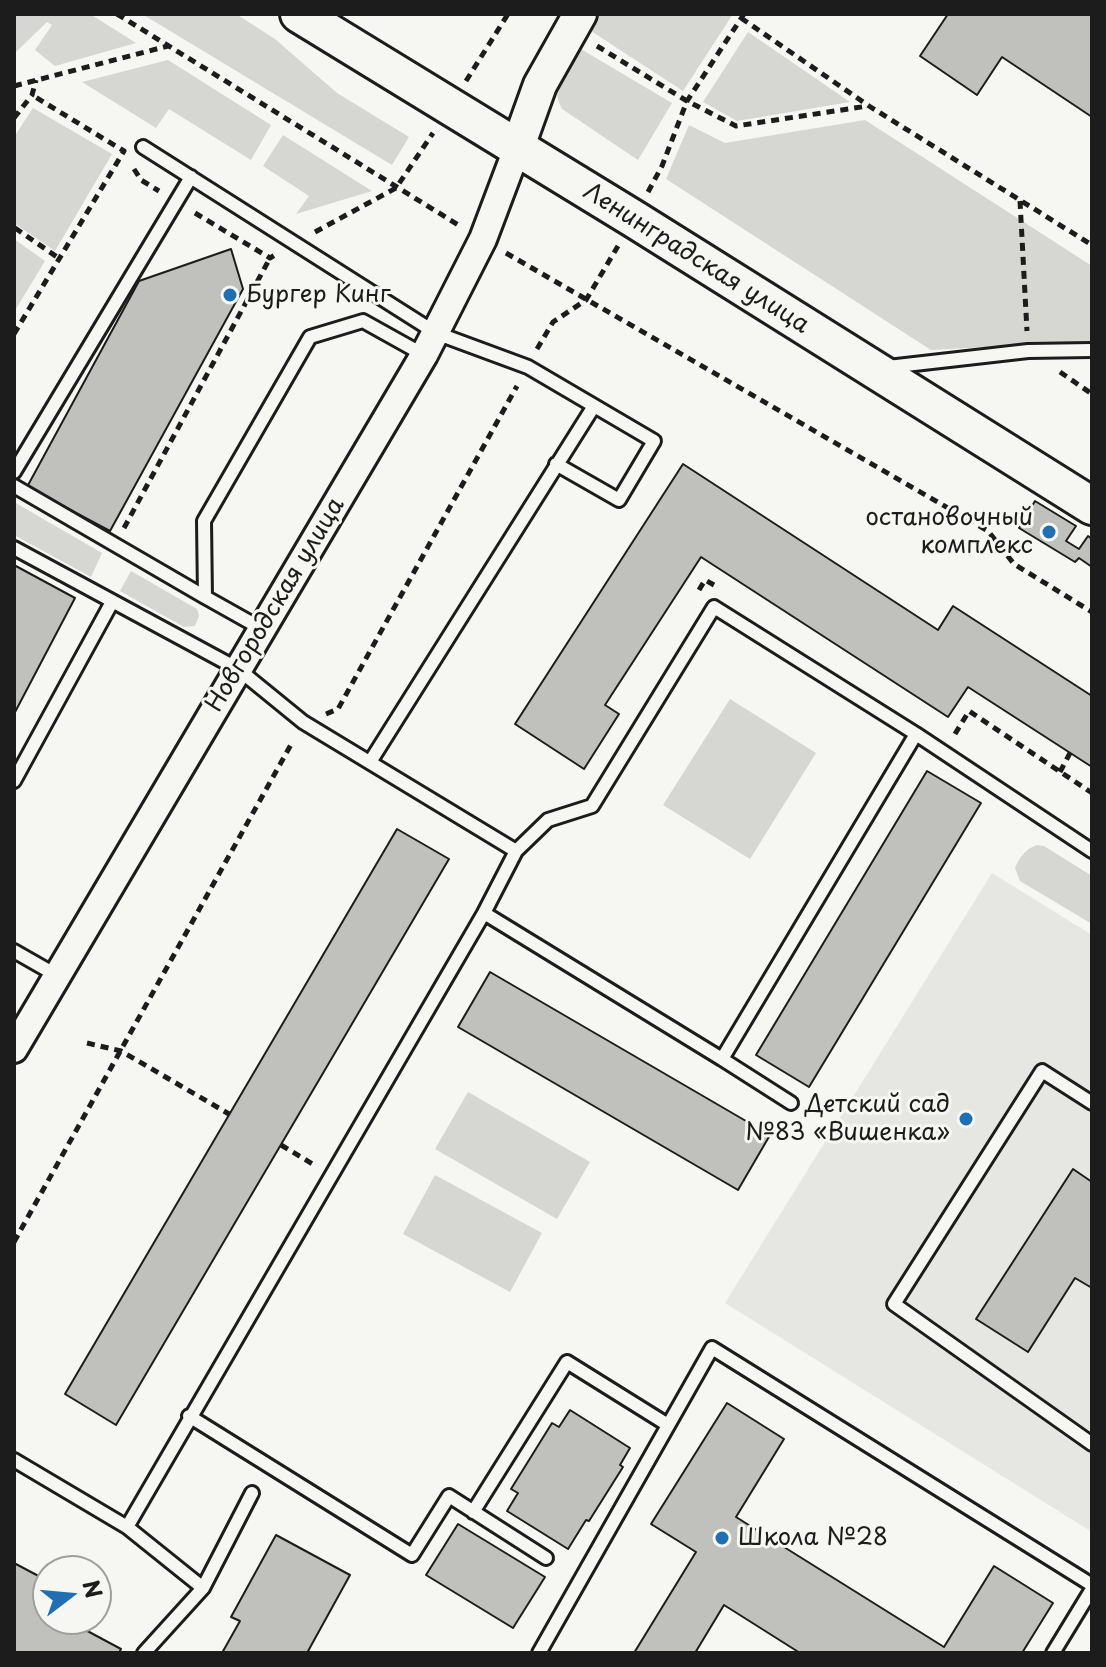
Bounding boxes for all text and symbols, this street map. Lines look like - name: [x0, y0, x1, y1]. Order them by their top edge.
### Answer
- street label: Ленинградская улица: [578, 178, 814, 340]
- place label: Бургер Кинг: [246, 281, 390, 309]
- marker: Бургер Кинг: [221, 286, 239, 304]
- street label: Новгородская улица: [201, 493, 351, 717]
- place label: остановочный комплекс: [865, 504, 1033, 560]
- marker: остановочный комплекс: [1040, 523, 1058, 541]
- place label: Детский сад №83 «Вишенка»: [745, 1091, 950, 1147]
- marker: Детский сад №83 «Вишенка»: [957, 1110, 975, 1128]
- place label: Школа №28: [738, 1524, 888, 1552]
- marker: Школа №28: [713, 1529, 731, 1547]
- north arrow: [32, 1555, 112, 1635]
- text: N: [75, 1576, 112, 1602]

